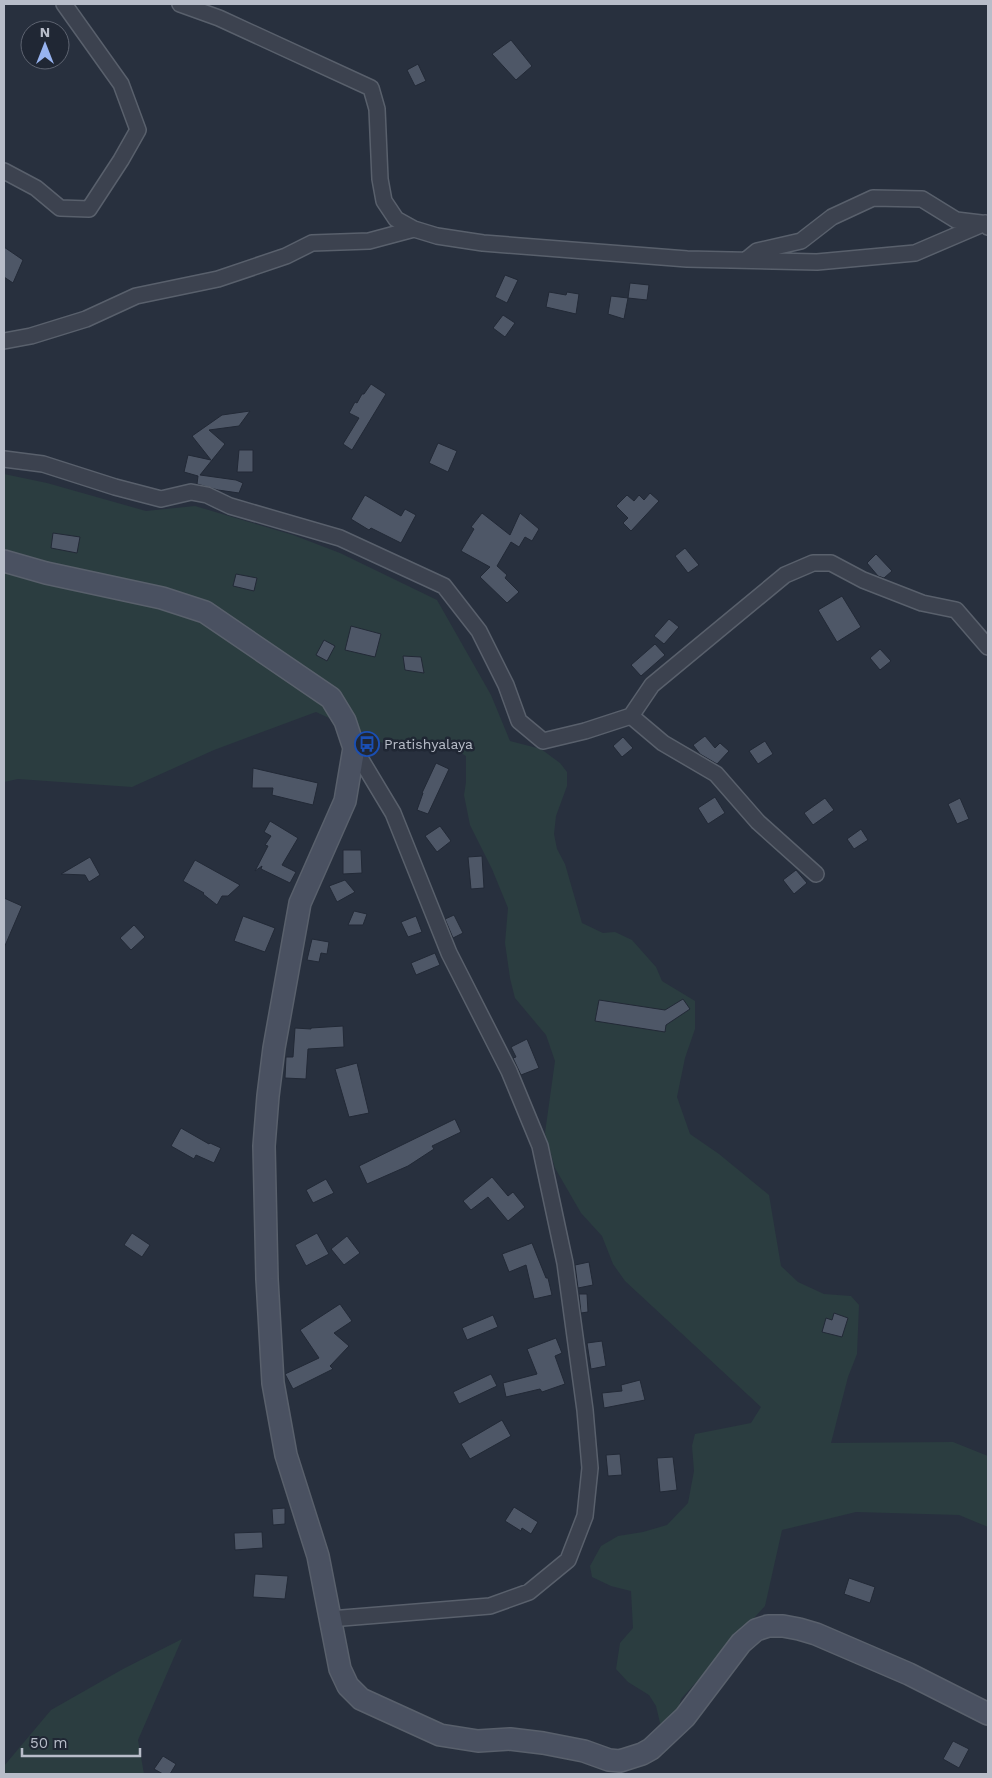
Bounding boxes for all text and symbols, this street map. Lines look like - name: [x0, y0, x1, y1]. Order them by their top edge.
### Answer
- north arrow: [20, 20, 70, 70]
- text: N: [40, 24, 50, 40]
- bus stop icon: Pratishyalaya: [354, 731, 380, 757]
- place label: Pratishyalaya: [384, 736, 473, 752]
- scale bar: [22, 1726, 140, 1758]
- text: 50 m: [30, 1734, 67, 1752]

